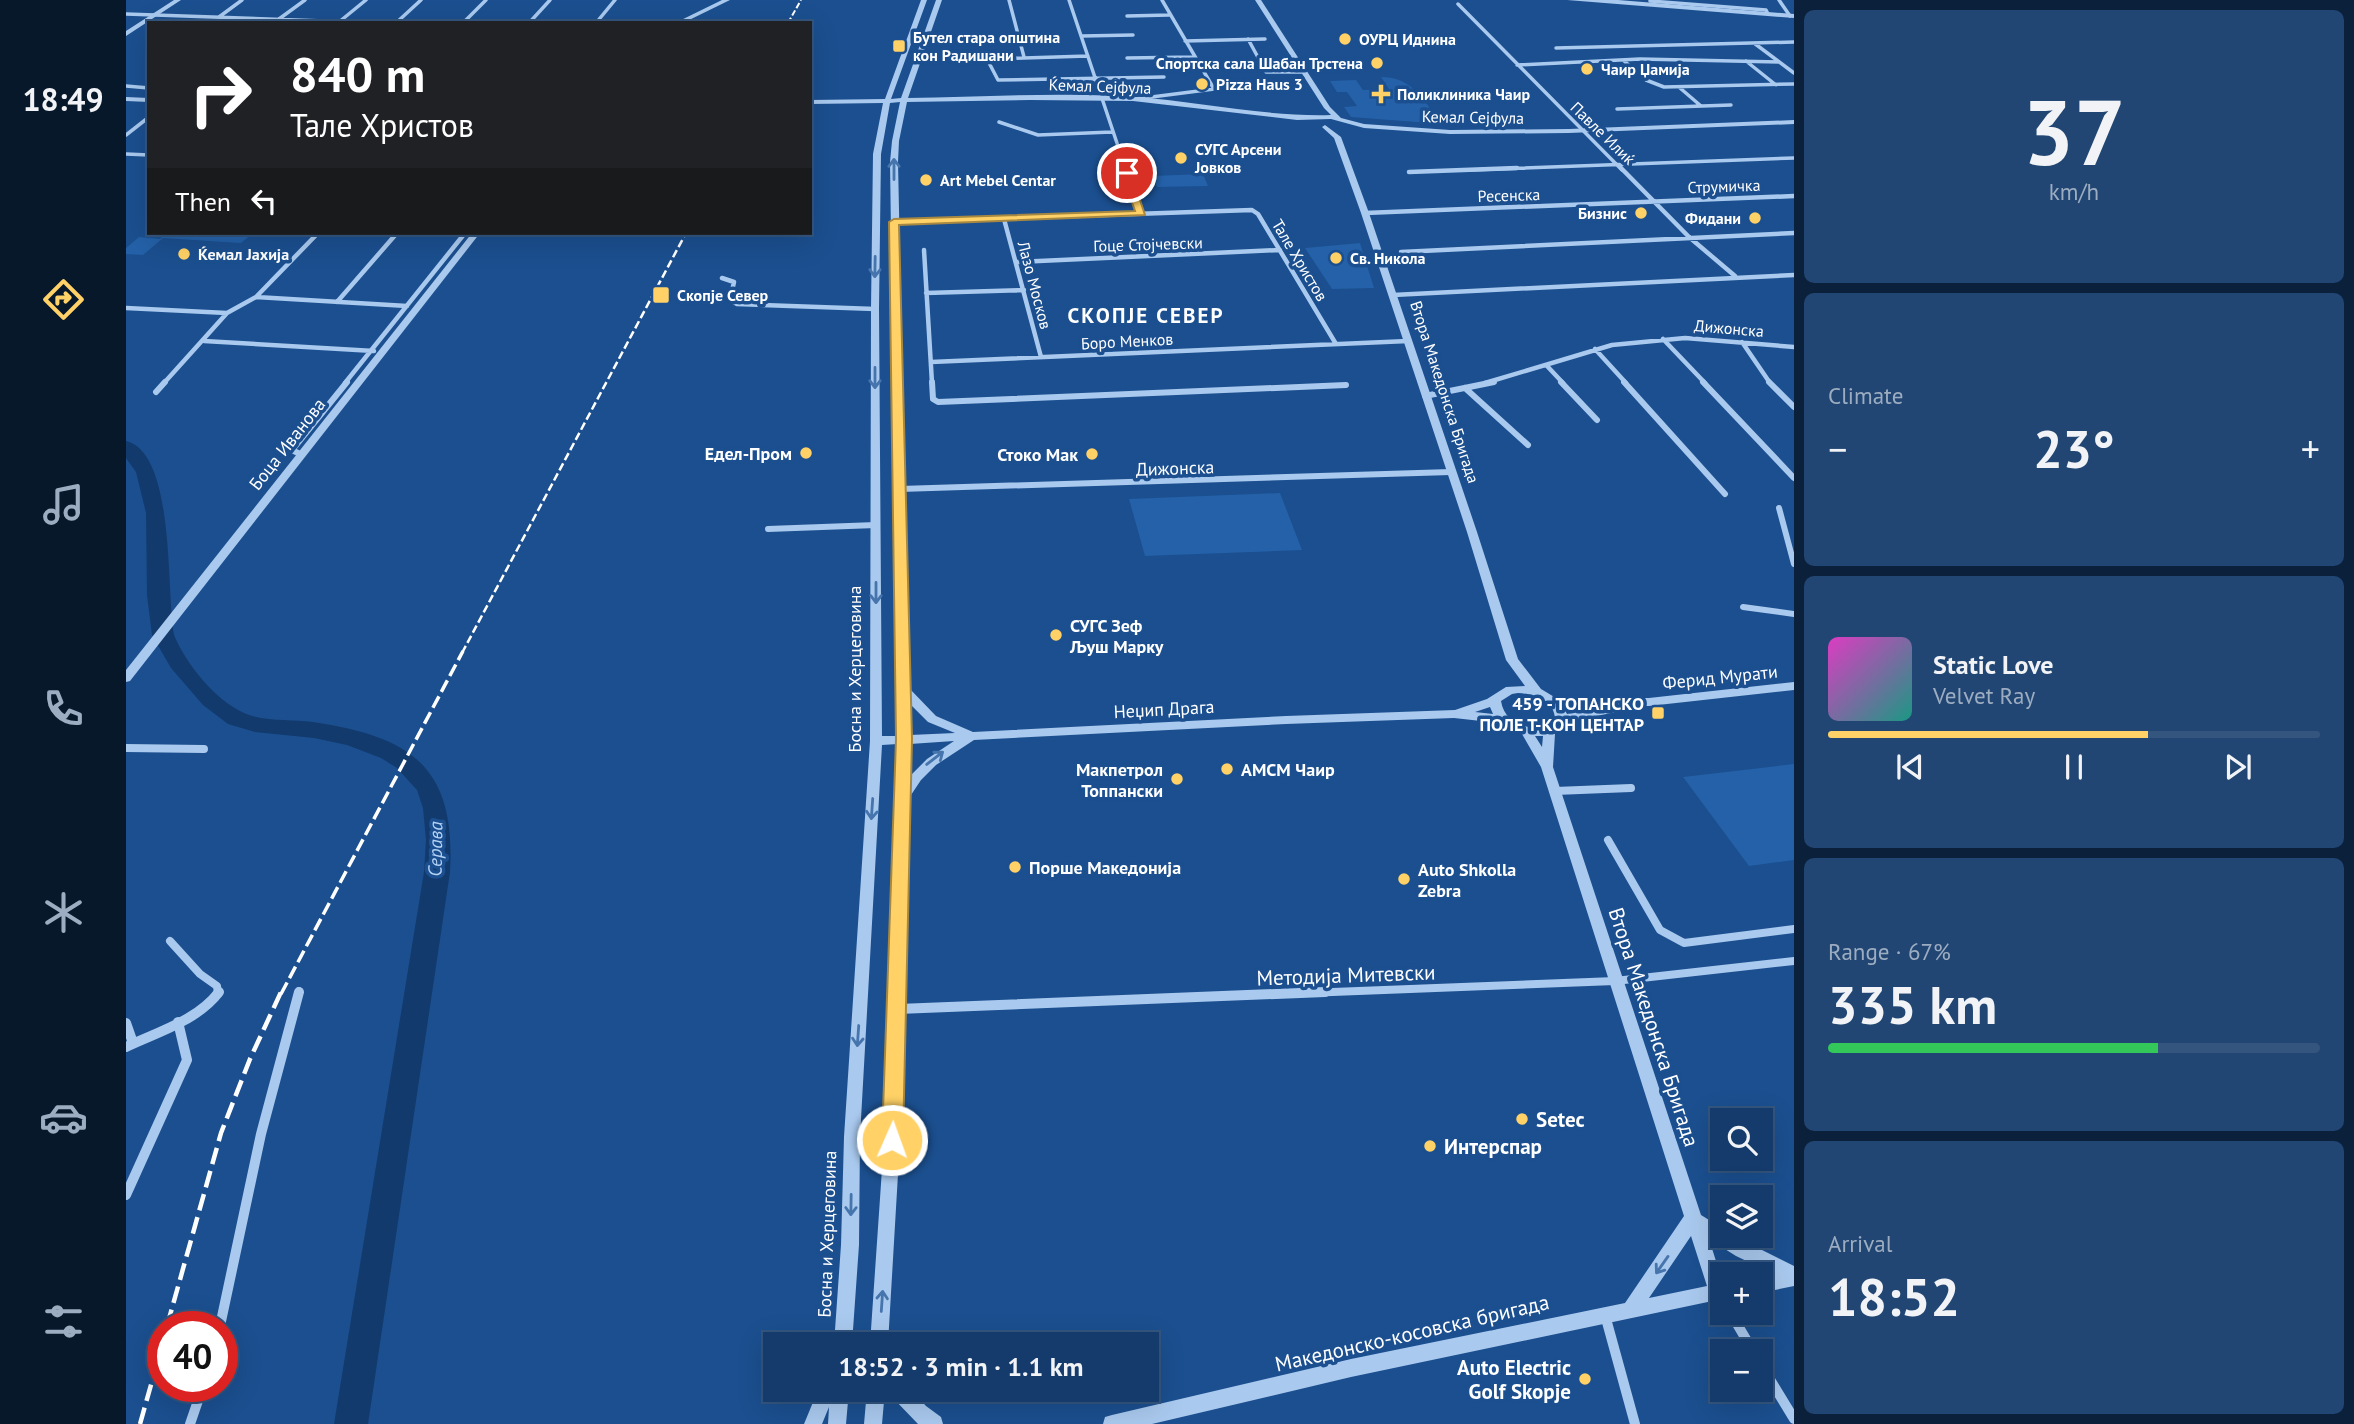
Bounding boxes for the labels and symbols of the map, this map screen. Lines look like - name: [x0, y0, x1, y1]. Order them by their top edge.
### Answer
- place label: Бутел стара општина кон Радишани: [913, 27, 1060, 65]
- place label: ОУРЦ Иднина: [1359, 29, 1456, 49]
- marker: ОУРЦ Иднина: [1337, 31, 1353, 47]
- marker: Бутел стара општина кон Радишани: [891, 38, 907, 54]
- place label: Спортска сала Шабан Трстена: [1156, 53, 1363, 73]
- marker: Спортска сала Шабан Трстена: [1369, 55, 1385, 71]
- place label: Чаир Џамија: [1601, 59, 1690, 79]
- marker: Чаир Џамија: [1579, 61, 1595, 77]
- street label: Ќемал Сејфула: [1048, 74, 1152, 98]
- place label: Pizza Haus 3: [1216, 74, 1303, 94]
- marker: Pizza Haus 3: [1194, 76, 1210, 92]
- marker: Поликлиника Чаир: [1371, 84, 1391, 104]
- place label: Поликлиника Чаир: [1397, 84, 1531, 104]
- street label: Павле Илиќ: [1566, 97, 1640, 169]
- street label: Кемал Сејфула: [1422, 106, 1524, 128]
- place label: СУГС Арсени Јовков: [1194, 139, 1282, 177]
- pin: [1097, 143, 1157, 203]
- marker: СУГС Арсени Јовков: [1173, 150, 1189, 166]
- one-way arrow: [887, 158, 901, 181]
- place label: Art Mebel Centar: [940, 170, 1056, 190]
- marker: Art Mebel Centar: [918, 172, 934, 188]
- street label: Струмичка: [1687, 175, 1761, 197]
- street label: Ресенска: [1477, 184, 1541, 206]
- place label: Бизнис: [1578, 203, 1627, 223]
- marker: Бизнис: [1633, 205, 1649, 221]
- place label: Фидани: [1685, 208, 1741, 228]
- marker: Фидани: [1747, 210, 1763, 226]
- street label: Тале Христов: [1268, 215, 1332, 305]
- street label: Гоце Стојчевски: [1093, 232, 1203, 256]
- street label: Лазо Москов: [1013, 238, 1056, 331]
- place label: Ќемал Јахија: [198, 244, 289, 264]
- marker: Ќемал Јахија: [176, 246, 192, 262]
- place label: Св. Никола: [1350, 248, 1425, 268]
- marker: Св. Никола: [1328, 250, 1344, 266]
- one-way arrow: [869, 255, 882, 278]
- marker: Скопје Север: [651, 285, 671, 305]
- place label: Скопје Север: [677, 285, 769, 305]
- street label: Втора Македонска Бригада: [1406, 298, 1484, 486]
- district label: СКОПЈЕ СЕВЕР: [1068, 302, 1224, 329]
- street label: Дижонска: [1693, 315, 1765, 341]
- street label: Боро Менков: [1080, 329, 1174, 353]
- one-way arrow: [868, 366, 882, 389]
- street label: Боца Иванова: [244, 393, 330, 495]
- place label: Едел-Пром: [705, 442, 792, 465]
- place label: Стоко Мак: [997, 443, 1078, 466]
- marker: Едел-Пром: [798, 445, 814, 461]
- marker: Стоко Мак: [1084, 446, 1100, 462]
- street label: Дижонска: [1135, 455, 1215, 481]
- one-way arrow: [869, 581, 883, 604]
- street label: Босна и Херцеговина: [843, 586, 866, 752]
- place label: СУГС Зеф Љуш Марку: [1069, 614, 1164, 658]
- marker: СУГС Зеф Љуш Марку: [1048, 627, 1064, 643]
- street label: Ферид Мурати: [1661, 660, 1779, 694]
- place label: 459 - ТОПАНСКО ПОЛЕ Т-КОН ЦЕНТАР: [1479, 692, 1644, 736]
- street label: Неџип Драга: [1113, 695, 1215, 723]
- marker: 459 - ТОПАНСКО ПОЛЕ Т-КОН ЦЕНТАР: [1650, 705, 1666, 721]
- one-way arrow: [926, 751, 944, 766]
- place label: Макпетрол Топпански: [1076, 758, 1163, 802]
- place label: АМСМ Чаир: [1241, 758, 1335, 781]
- marker: АМСМ Чаир: [1219, 761, 1235, 777]
- marker: Макпетрол Топпански: [1169, 771, 1185, 787]
- one-way arrow: [865, 797, 878, 820]
- water label: Серава: [423, 820, 447, 877]
- place label: Порше Македонија: [1029, 856, 1181, 879]
- place label: Auto Shkolla Zebra: [1418, 858, 1516, 902]
- marker: Порше Македонија: [1007, 859, 1023, 875]
- marker: Auto Shkolla Zebra: [1396, 871, 1412, 887]
- street label: Втора Македонска Бригада: [1603, 904, 1705, 1150]
- street label: Методија Митевски: [1256, 958, 1436, 992]
- one-way arrow: [851, 1024, 864, 1047]
- position arrow: [855, 1103, 929, 1177]
- place label: Setec: [1536, 1106, 1585, 1133]
- marker: Setec: [1514, 1111, 1530, 1127]
- place label: Интерспар: [1444, 1133, 1542, 1160]
- marker: Интерспар: [1422, 1138, 1438, 1154]
- street label: Босна и Херцеговина: [813, 1150, 841, 1318]
- one-way arrow: [844, 1194, 857, 1217]
- one-way arrow: [1655, 1255, 1669, 1275]
- street label: Македонско-косовска бригада: [1272, 1288, 1552, 1378]
- one-way arrow: [876, 1291, 889, 1313]
- speed limit sign: 40: [147, 1311, 238, 1402]
- place label: Auto Electric Golf Skopje: [1457, 1354, 1571, 1405]
- marker: Auto Electric Golf Skopje: [1577, 1371, 1593, 1387]

